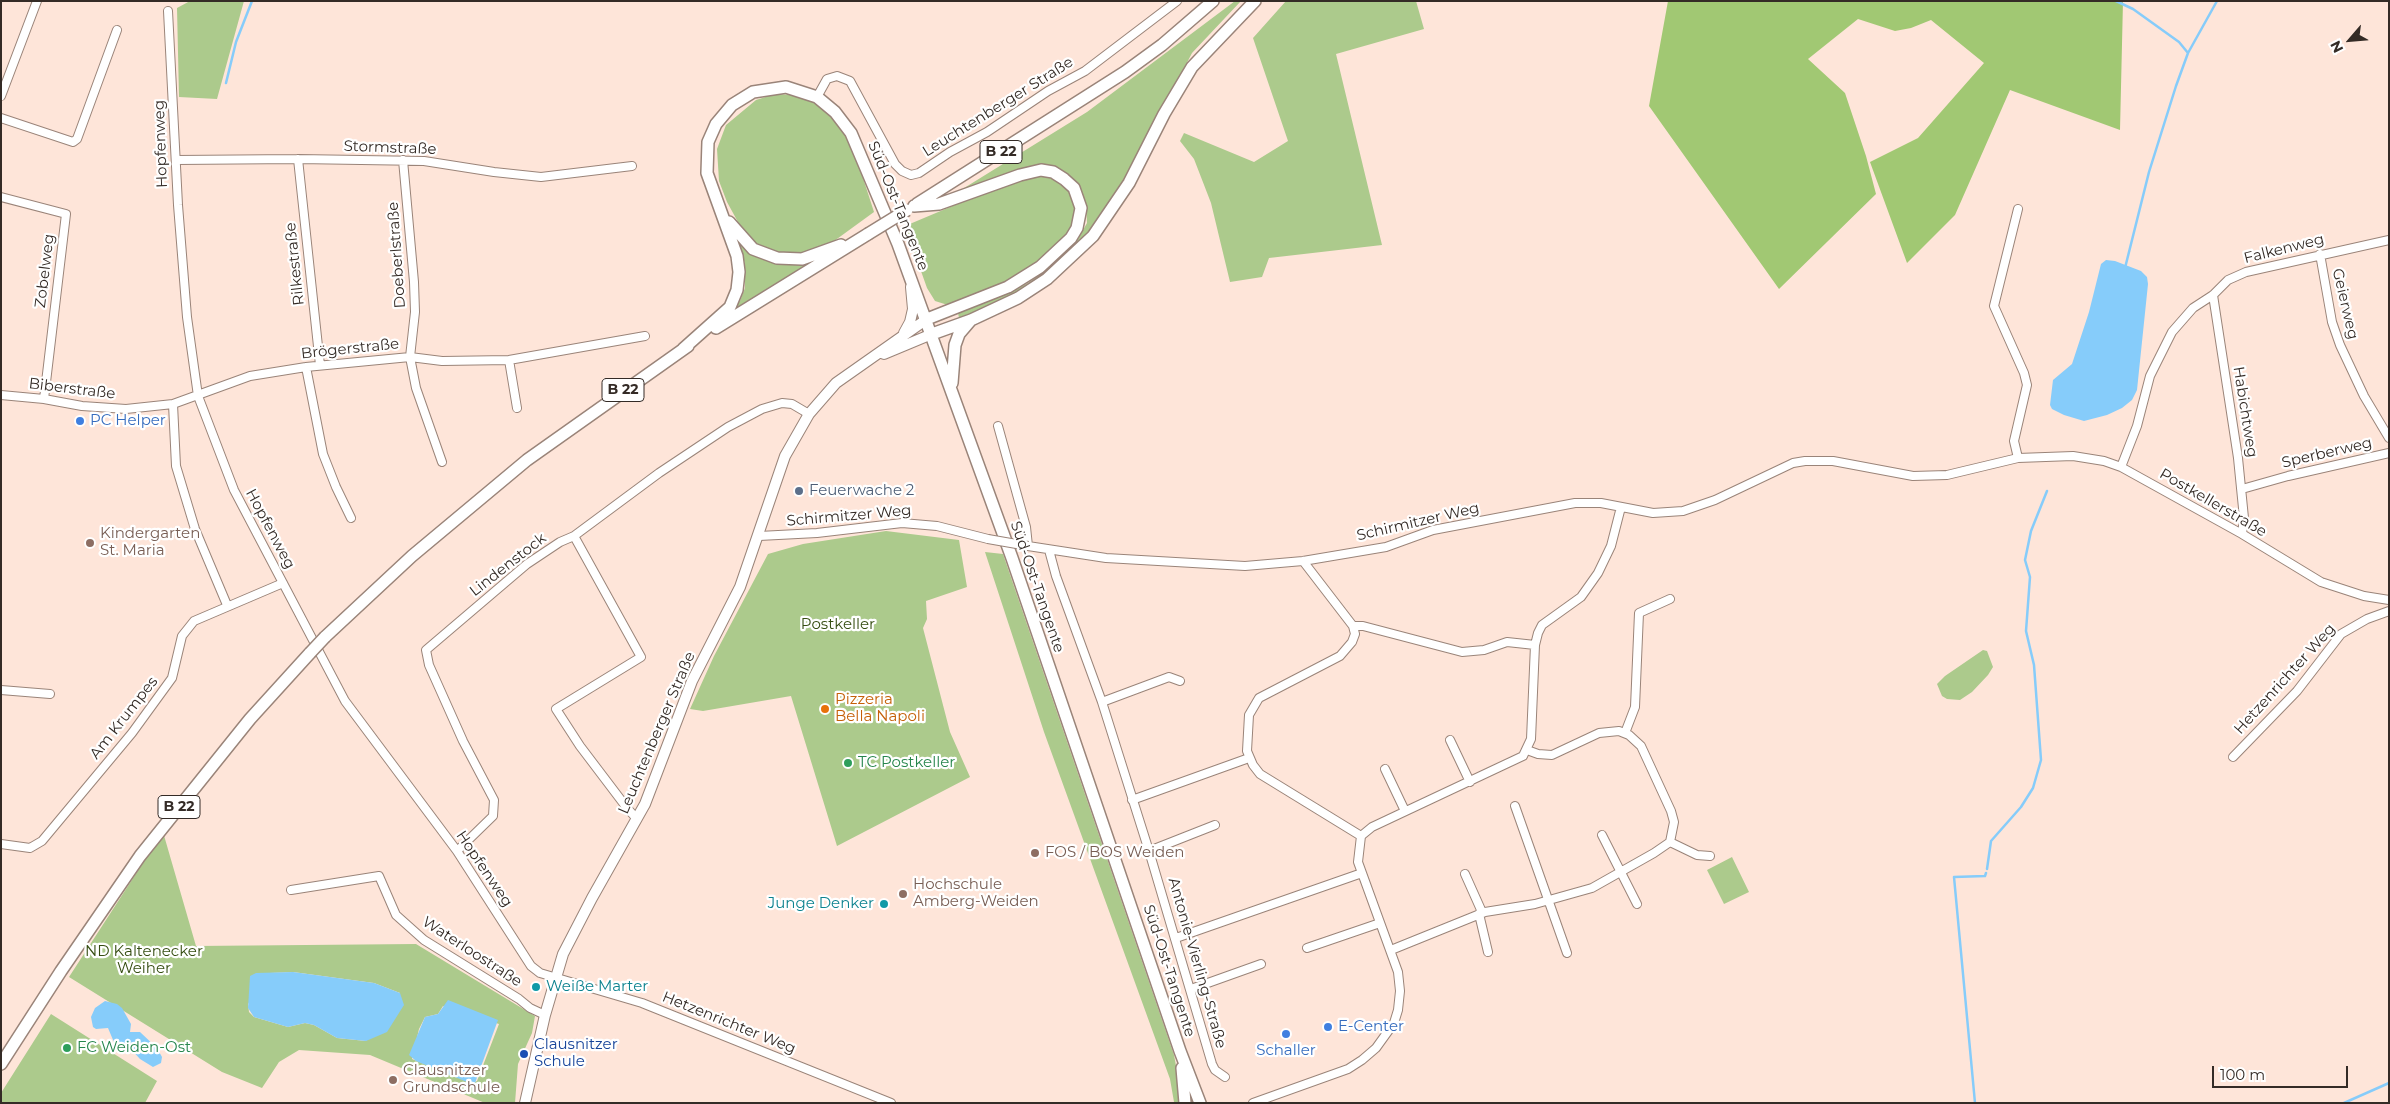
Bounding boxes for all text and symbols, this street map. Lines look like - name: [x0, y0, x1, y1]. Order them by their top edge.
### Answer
- north arrow: [2325, 15, 2375, 65]
- text: N: [2326, 38, 2347, 56]
- street label: Leuchtenberger Straße: [919, 53, 1077, 161]
- street label: Hopfenweg: [150, 100, 172, 188]
- street label: Stormstraße: [343, 137, 437, 159]
- street label: Süd-Ost-Tangente: [864, 139, 932, 273]
- road number: B 22: [980, 140, 1022, 163]
- street label: Doeberlstraße: [384, 201, 410, 309]
- street label: Rilkestraße: [282, 222, 308, 306]
- street label: Falkenweg: [2242, 230, 2326, 268]
- street label: Zobelweg: [32, 233, 58, 309]
- street label: Geierweg: [2328, 267, 2362, 341]
- street label: Brögerstraße: [300, 335, 400, 363]
- street label: Habichtweg: [2229, 365, 2261, 459]
- street label: Biberstraße: [28, 375, 116, 403]
- road number: B 22: [602, 378, 644, 402]
- place label: PC Helper: [90, 412, 166, 430]
- marker: PC Helper: [74, 415, 86, 427]
- street label: Sperberweg: [2280, 434, 2374, 472]
- street label: Postkellerstraße: [2156, 465, 2270, 541]
- place label: Feuerwache 2: [809, 482, 914, 500]
- marker: Feuerwache 2: [793, 485, 805, 497]
- street label: Hopfenweg: [241, 486, 299, 572]
- street label: Schirmitzer Weg: [1355, 499, 1481, 545]
- street label: Schirmitzer Weg: [786, 502, 912, 530]
- street label: Süd-Ost-Tangente: [1006, 519, 1068, 655]
- place label: Kindergarten St. Maria: [100, 525, 200, 560]
- street label: Lindenstock: [466, 530, 550, 600]
- marker: Kindergarten St. Maria: [84, 537, 96, 549]
- park label: Postkeller: [801, 616, 875, 634]
- street label: Hetzenrichter Weg: [2231, 620, 2339, 738]
- street label: Leuchtenberger Straße: [615, 649, 699, 817]
- street label: Am Krumpes: [86, 673, 162, 763]
- place label: Pizzeria Bella Napoli: [835, 691, 925, 726]
- marker: Pizzeria Bella Napoli: [819, 703, 831, 715]
- place label: TC Postkeller: [858, 754, 955, 772]
- marker: TC Postkeller: [842, 757, 854, 769]
- road number: B 22: [158, 796, 200, 819]
- street label: Hopfenweg: [452, 827, 516, 911]
- place label: FOS / BOS Weiden: [1045, 844, 1184, 862]
- marker: FOS / BOS Weiden: [1029, 847, 1041, 859]
- place label: Hochschule Amberg-Weiden: [913, 876, 1039, 911]
- street label: Antonie-Vierling-Straße: [1164, 876, 1230, 1050]
- marker: Hochschule Amberg-Weiden: [897, 888, 909, 900]
- place label: Junge Denker: [768, 895, 874, 913]
- marker: Junge Denker: [878, 898, 890, 910]
- street label: Süd-Ost-Tangente: [1139, 903, 1199, 1039]
- street label: Waterloostraße: [419, 913, 525, 991]
- park label: ND Kaltenecker Weiher: [85, 943, 203, 978]
- place label: Weiße Marter: [546, 978, 648, 996]
- marker: Weiße Marter: [530, 981, 542, 993]
- street label: Hetzenrichter Weg: [660, 988, 798, 1058]
- place label: E-Center: [1338, 1018, 1404, 1036]
- marker: E-Center: [1322, 1021, 1334, 1033]
- marker: Schaller: [1280, 1028, 1292, 1040]
- place label: Clausnitzer Schule: [534, 1036, 618, 1071]
- place label: FC Weiden-Ost: [77, 1039, 191, 1057]
- marker: FC Weiden-Ost: [61, 1042, 73, 1054]
- place label: Schaller: [1256, 1042, 1316, 1060]
- marker: Clausnitzer Schule: [518, 1048, 530, 1060]
- scale bar: [2215, 1056, 2351, 1088]
- place label: Clausnitzer Grundschule: [403, 1062, 500, 1097]
- text: 100 m: [2220, 1065, 2265, 1084]
- marker: Clausnitzer Grundschule: [387, 1074, 399, 1086]

